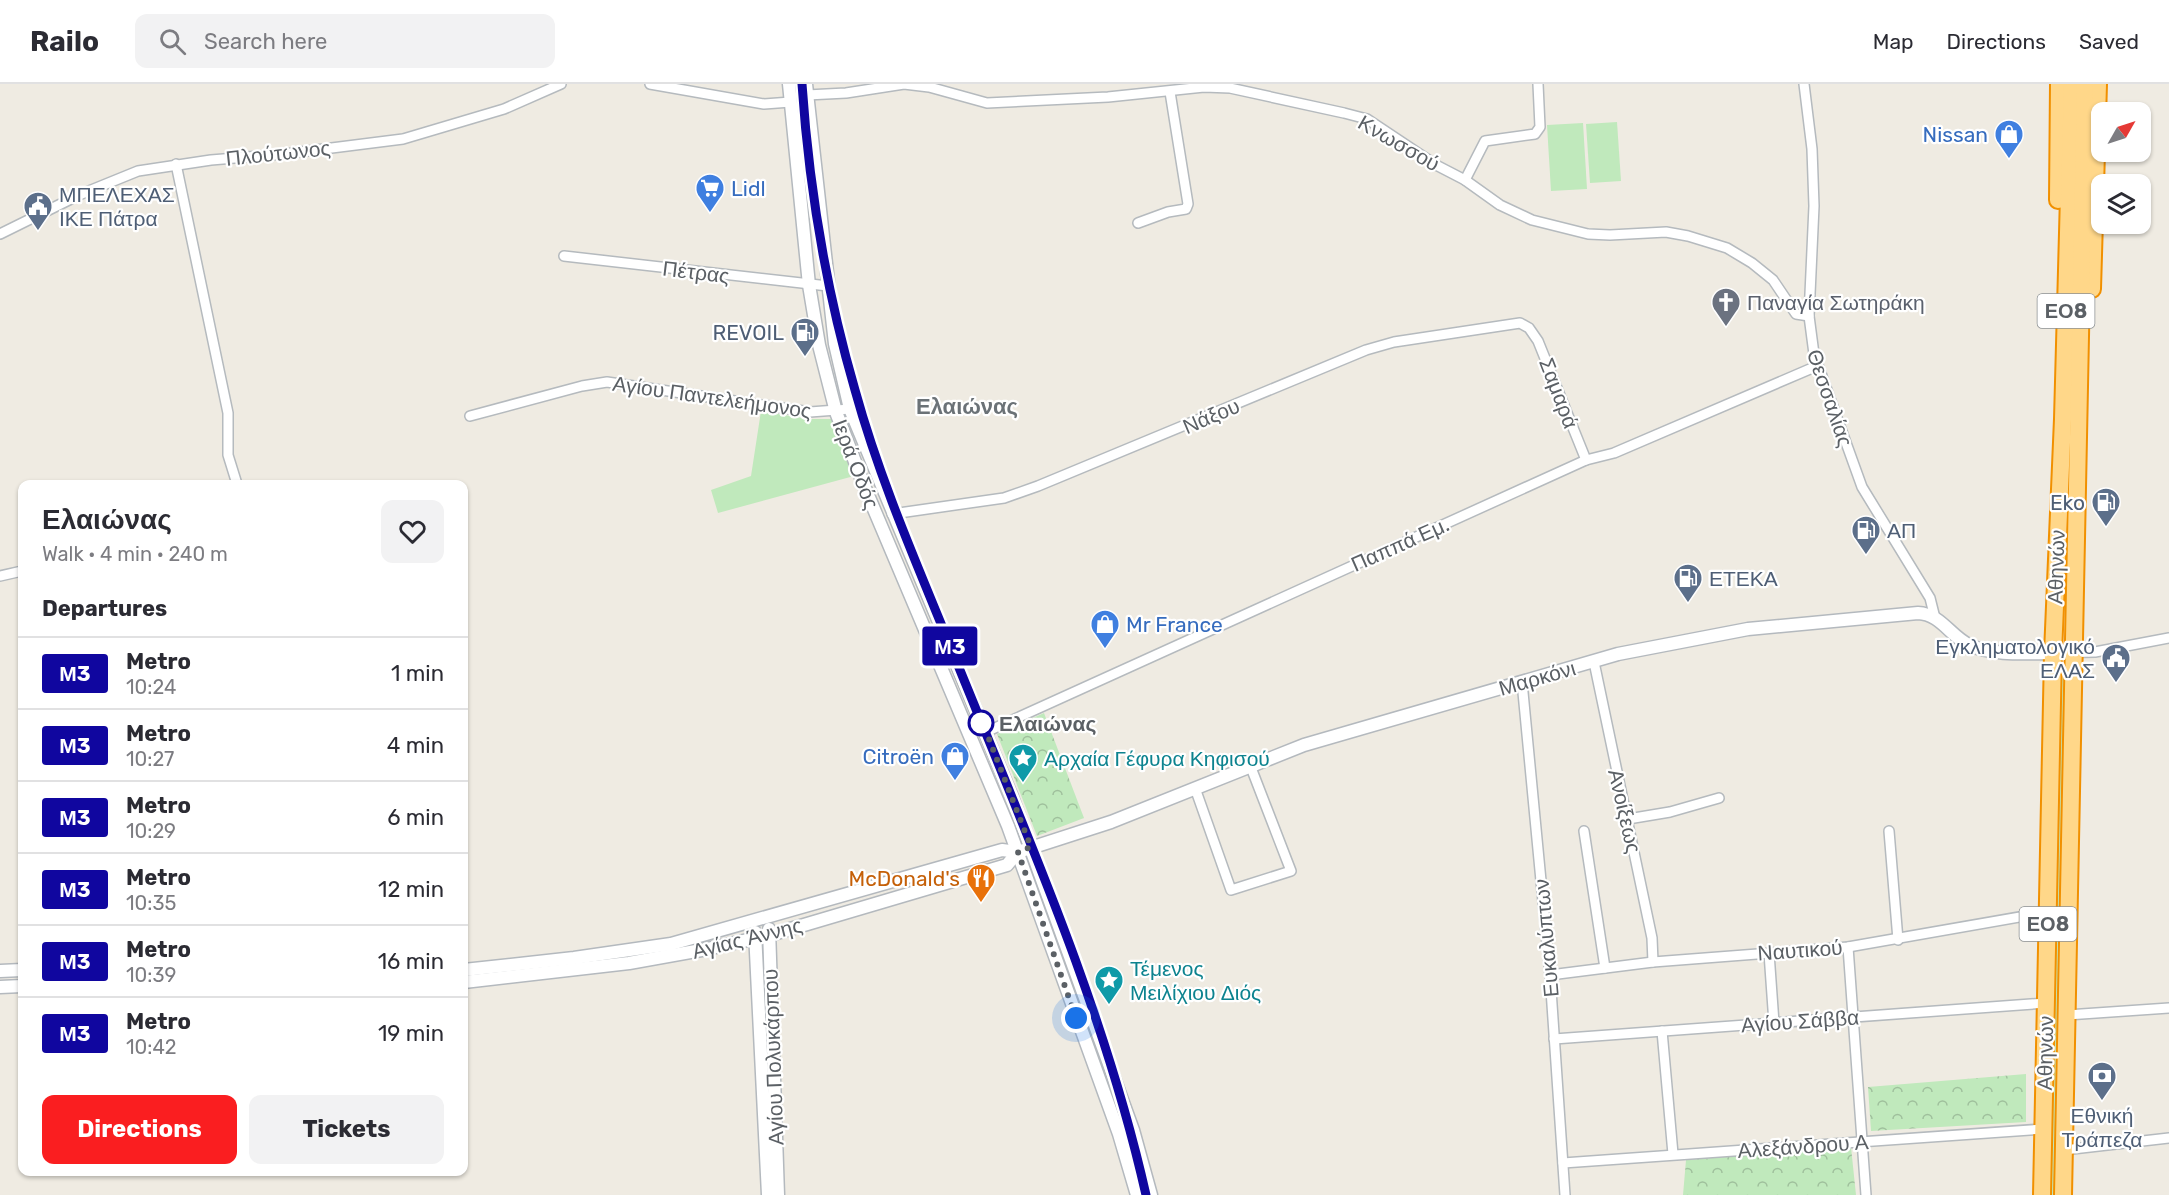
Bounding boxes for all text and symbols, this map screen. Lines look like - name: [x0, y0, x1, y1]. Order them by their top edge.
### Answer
- search box: [135, 14, 555, 68]
- text: Railo: [30, 25, 99, 58]
- icon: search: [156, 25, 189, 58]
- text: Search here: [204, 28, 327, 55]
- text: Map: [1873, 29, 1914, 54]
- text: Directions: [1947, 29, 2046, 54]
- text: Saved: [2079, 29, 2139, 54]
- north arrow: [2091, 102, 2151, 162]
- map controls: [2091, 102, 2151, 234]
- street label: Κνωσσού: [1354, 110, 1444, 176]
- shop icon: Nissan: [1993, 118, 2025, 160]
- place label: Nissan: [1923, 122, 1988, 147]
- street label: Πλούτωνος: [224, 135, 332, 171]
- supermarket icon: Lidl: [694, 172, 726, 214]
- button: layers: [2091, 174, 2151, 234]
- place label: Lidl: [731, 176, 766, 201]
- place label: ΜΠΕΛΕΧΑΣ ΙΚΕ Πάτρα: [59, 182, 175, 231]
- public building icon: ΜΠΕΛΕΧΑΣ ΙΚΕ Πάτρα: [22, 190, 54, 232]
- street label: Πέτρας: [661, 256, 731, 288]
- church icon: Παναγία Σωτηράκη: [1710, 286, 1742, 328]
- place label: Παναγία Σωτηράκη: [1747, 290, 1925, 315]
- road number: ΕΟ8: [2038, 294, 2094, 328]
- fuel station icon: REVOIL: [789, 316, 821, 358]
- place label: REVOIL: [713, 320, 784, 345]
- street label: Θεσσαλίας: [1802, 346, 1858, 450]
- street label: Σαμαρά: [1534, 354, 1584, 432]
- street label: Αγίου Παντελεήμονος: [611, 371, 813, 423]
- district label: Ελαιώνας: [916, 393, 1018, 420]
- street label: Νάξου: [1179, 393, 1243, 439]
- street label: Ιερά Οδός: [827, 416, 885, 512]
- fuel station icon: Eko: [2090, 486, 2122, 528]
- place label: Eko: [2050, 490, 2085, 515]
- button: heart: [381, 500, 444, 563]
- text: Ελαιώνας: [42, 503, 172, 536]
- street label: Παππά Εμ.: [1347, 511, 1453, 577]
- fuel station icon: ΑΠ: [1850, 514, 1882, 556]
- place label: ΑΠ: [1887, 518, 1916, 543]
- street label: Αθηνών: [2042, 529, 2070, 605]
- text: Walk · 4 min · 240 m: [42, 542, 228, 566]
- fuel station icon: ΕΤΕΚΑ: [1672, 562, 1704, 604]
- place label: ΕΤΕΚΑ: [1709, 566, 1778, 591]
- text: Departures: [42, 595, 167, 622]
- shop icon: Mr France: [1089, 608, 1121, 650]
- place label: Mr France: [1126, 612, 1223, 637]
- line badge: Μ3: [923, 626, 977, 666]
- text: Μ3: [934, 634, 966, 659]
- place label: Εγκληματολογικό ΕΛΑΣ: [1935, 634, 2095, 683]
- public building icon: Εγκληματολογικό ΕΛΑΣ: [2100, 642, 2132, 684]
- text: Metro: [126, 648, 191, 675]
- street label: Μαρκόνι: [1496, 655, 1579, 701]
- text: 1 min: [391, 660, 444, 687]
- text: Μ3: [59, 661, 91, 686]
- text: 10:24: [126, 675, 176, 699]
- marker: Ελαιώνας: [968, 710, 994, 736]
- place label: Ελαιώνας: [999, 711, 1097, 736]
- text: Metro: [126, 720, 191, 747]
- text: 4 min: [387, 732, 444, 759]
- text: Μ3: [59, 733, 91, 758]
- shop icon: Citroën: [939, 740, 971, 782]
- place icon: Αρχαία Γέφυρα Κηφισού: [1007, 742, 1039, 784]
- place label: Citroën: [862, 744, 934, 769]
- place label: Αρχαία Γέφυρα Κηφισού: [1044, 746, 1270, 771]
- text: 10:27: [126, 747, 174, 771]
- street label: Ανοίξεως: [1603, 766, 1647, 856]
- text: Metro: [126, 792, 191, 819]
- text: 6 min: [387, 804, 444, 831]
- text: Μ3: [59, 805, 91, 830]
- text: 10:29: [126, 819, 176, 843]
- restaurant icon: McDonald's: [965, 862, 997, 904]
- text: Metro: [126, 864, 191, 891]
- place label: McDonald's: [848, 866, 960, 891]
- text: 12 min: [378, 876, 444, 903]
- text: Μ3: [59, 877, 91, 902]
- street label: Ευκαλύπτων: [1528, 878, 1564, 998]
- text: 10:35: [126, 891, 176, 915]
- road number: ΕΟ8: [2020, 907, 2076, 941]
- street label: Αγίας Άννης: [689, 912, 805, 964]
- street label: Ναυτικού: [1757, 935, 1843, 965]
- text: Metro: [126, 936, 191, 963]
- text: 16 min: [378, 948, 444, 975]
- text: Μ3: [59, 949, 91, 974]
- place label: Τέμενος Μειλίχιου Διός: [1130, 956, 1261, 1005]
- text: 10:39: [126, 963, 176, 987]
- place icon: Τέμενος Μειλίχιου Διός: [1093, 964, 1125, 1006]
- street label: Αγίου Πολυκάρπου: [757, 968, 789, 1146]
- your location: [1061, 1003, 1091, 1033]
- street label: Αγίου Σάββα: [1740, 1004, 1860, 1038]
- text: Metro: [126, 1008, 191, 1035]
- street label: Αθηνών: [2032, 1015, 2058, 1091]
- text: 19 min: [378, 1020, 444, 1047]
- text: Μ3: [59, 1021, 91, 1046]
- text: 10:42: [126, 1035, 177, 1059]
- bank icon: Εθνική Τράπεζα: [2086, 1060, 2118, 1102]
- button: Directions: [42, 1095, 237, 1164]
- button: Tickets: [249, 1095, 444, 1164]
- place label: Εθνική Τράπεζα: [2062, 1103, 2142, 1152]
- street label: Αλεξάνδρου Α: [1737, 1129, 1869, 1163]

